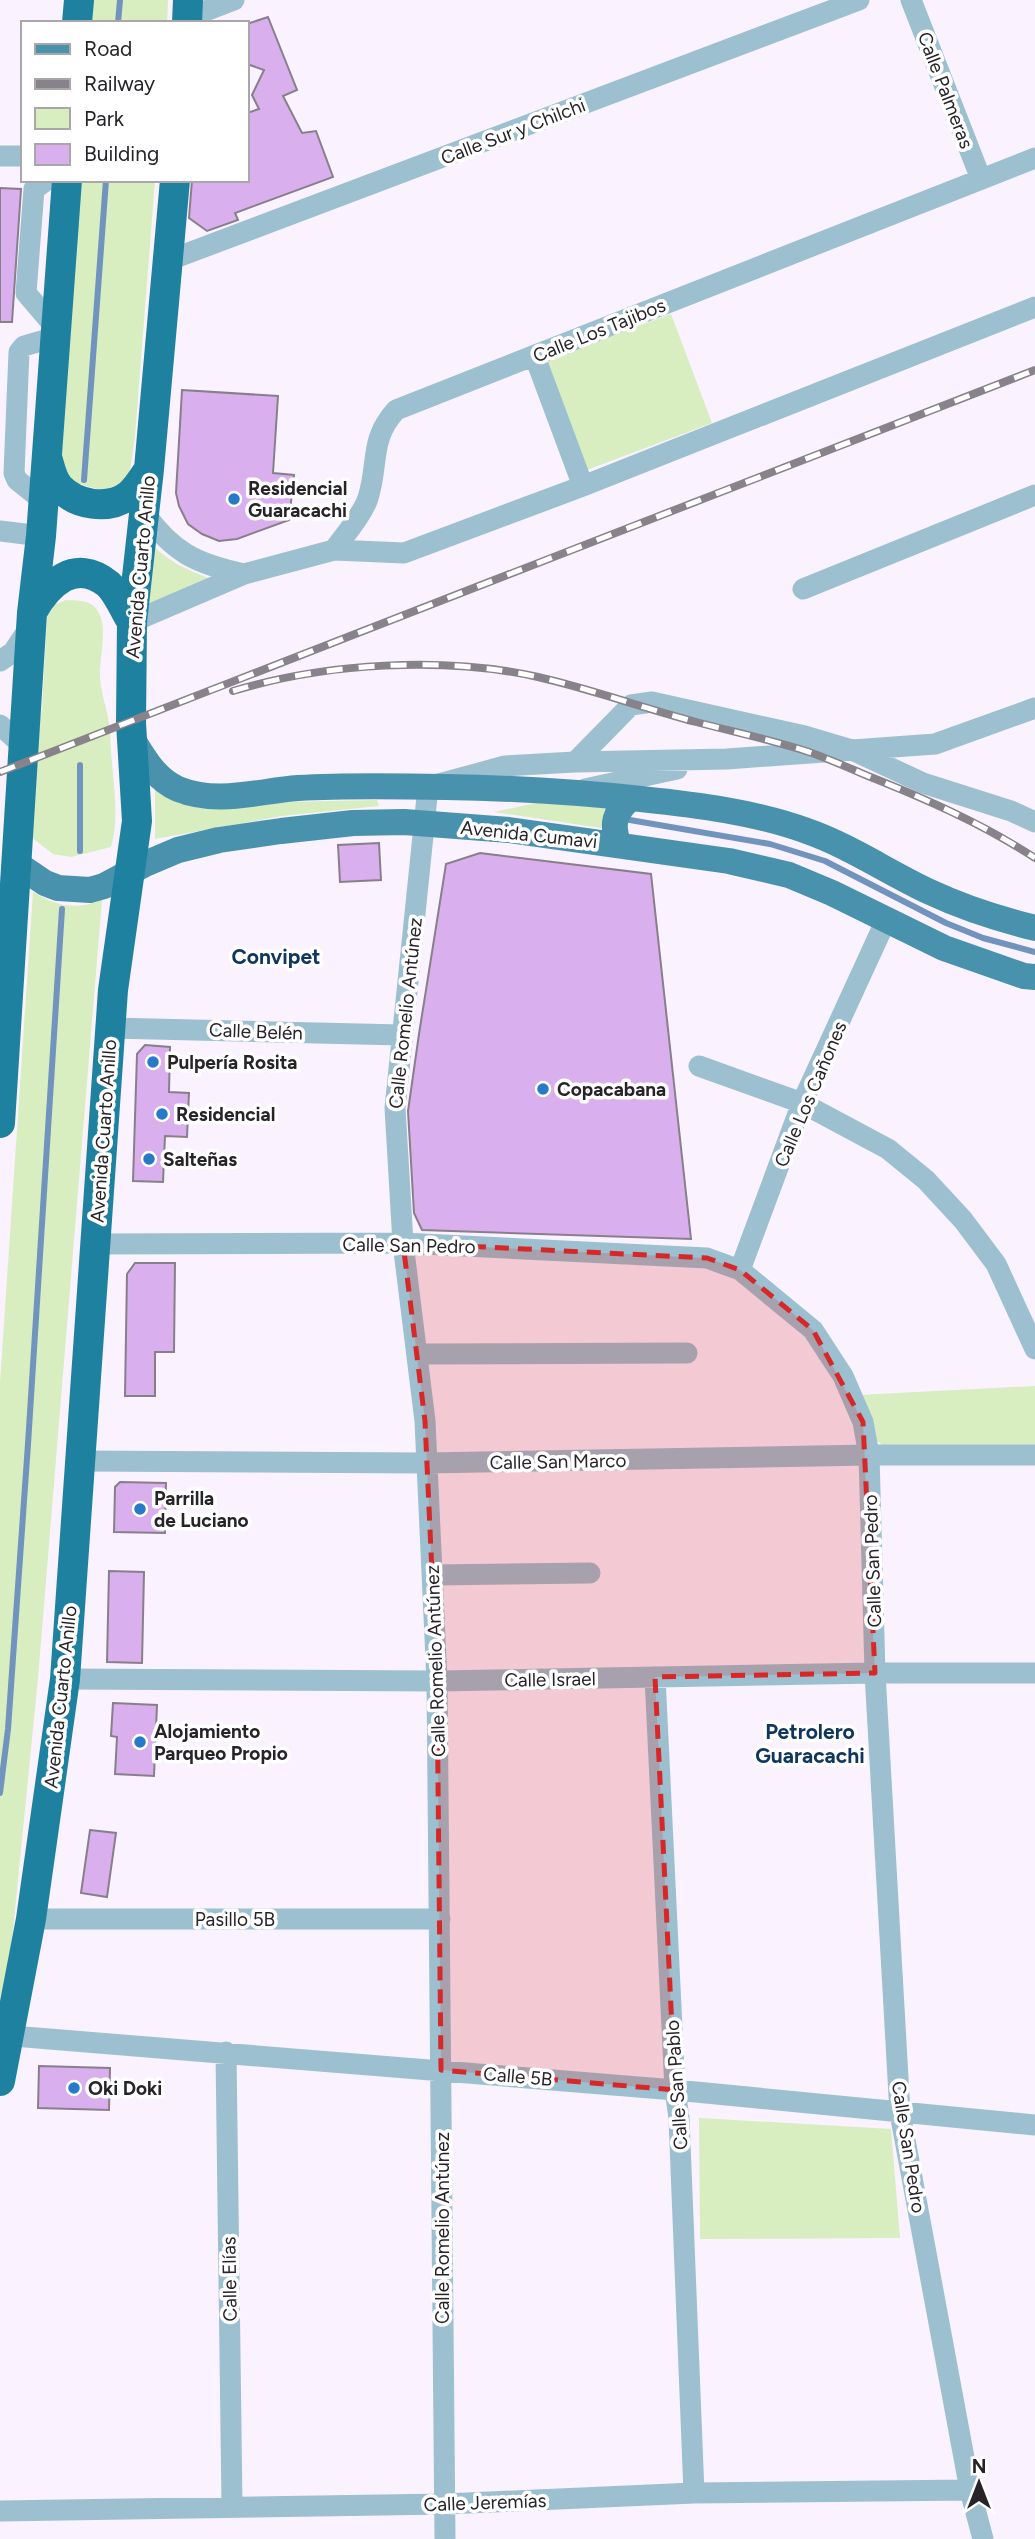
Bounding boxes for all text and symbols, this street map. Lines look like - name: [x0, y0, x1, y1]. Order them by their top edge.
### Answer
- legend: [21, 21, 248, 182]
- street label: Calle Palmeras: [913, 29, 978, 152]
- text: Road: [84, 36, 132, 61]
- text: Railway: [84, 71, 155, 96]
- street label: Calle Sur y Chilchi: [438, 93, 589, 170]
- text: Park: [84, 106, 125, 131]
- text: Building: [84, 141, 159, 166]
- street label: Calle Los Tajibos: [530, 293, 669, 367]
- street label: Avenida Cuarto Anillo: [121, 475, 160, 660]
- place label: Residencial Guaracachi: [248, 477, 347, 522]
- marker: Residencial Guaracachi: [226, 491, 242, 507]
- street label: Avenida Cumavi: [459, 816, 599, 853]
- street label: Calle Romelio Antúnez: [384, 916, 427, 1110]
- district label: Convipet: [232, 944, 320, 969]
- street label: Calle Belén: [209, 1018, 303, 1045]
- street label: Calle Los Cañones: [769, 1018, 852, 1171]
- street label: Avenida Cuarto Anillo: [86, 1039, 121, 1223]
- place label: Pulpería Rosita: [167, 1051, 297, 1074]
- marker: Pulpería Rosita: [145, 1054, 161, 1070]
- place label: Copacabana: [557, 1078, 666, 1101]
- marker: Copacabana: [535, 1081, 551, 1097]
- place label: Residencial: [176, 1103, 275, 1126]
- marker: Residencial: [154, 1106, 170, 1122]
- place label: Salteñas: [163, 1148, 237, 1171]
- marker: Salteñas: [141, 1151, 157, 1167]
- street label: Calle San Pedro: [342, 1233, 476, 1258]
- street label: Calle San Marco: [489, 1449, 627, 1474]
- place label: Parrilla de Luciano: [154, 1487, 249, 1532]
- street label: Calle San Pedro: [859, 1494, 886, 1628]
- marker: Parrilla de Luciano: [132, 1501, 148, 1517]
- street label: Calle Romelio Antúnez: [421, 1565, 450, 1757]
- street label: Avenida Cuarto Anillo: [39, 1604, 82, 1790]
- street label: Calle Israel: [504, 1667, 596, 1692]
- district label: Petrolero Guaracachi: [755, 1719, 865, 1768]
- place label: Alojamiento Parqueo Propio: [154, 1720, 288, 1765]
- marker: Alojamiento Parqueo Propio: [132, 1734, 148, 1750]
- street label: Pasillo 5B: [195, 1908, 275, 1931]
- street label: Calle San Pablo: [660, 2019, 693, 2151]
- street label: Calle 5B: [482, 2062, 554, 2091]
- place label: Oki Doki: [88, 2077, 162, 2100]
- street label: Calle San Pedro: [887, 2079, 930, 2215]
- marker: Oki Doki: [66, 2080, 82, 2096]
- street label: Calle Romelio Antúnez: [431, 2132, 454, 2324]
- street label: Calle Elías: [217, 2236, 242, 2322]
- north arrow: [944, 2448, 1014, 2518]
- text: N: [972, 2455, 986, 2478]
- street label: Calle Jeremías: [423, 2489, 547, 2516]

